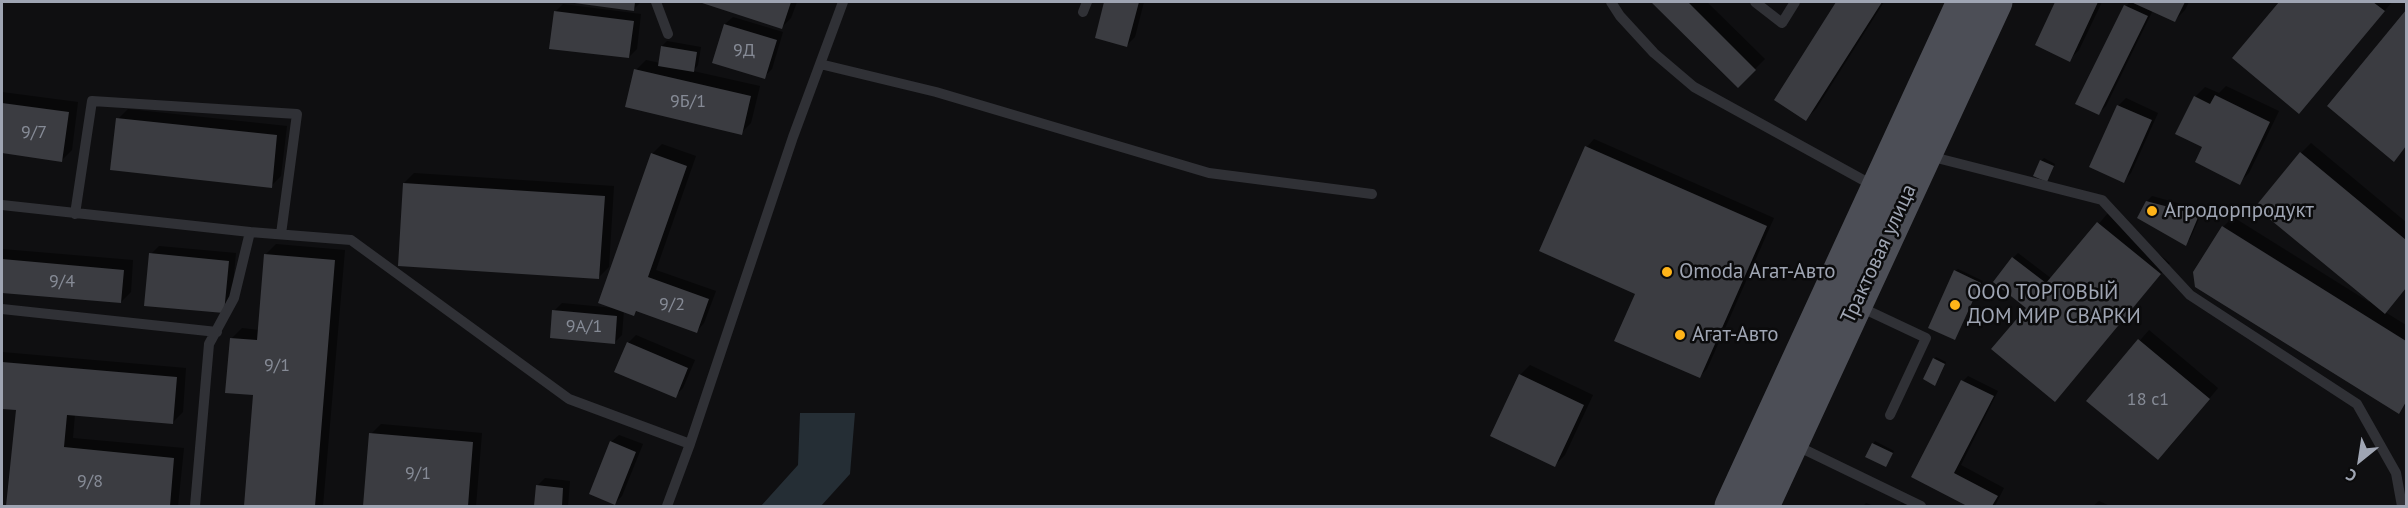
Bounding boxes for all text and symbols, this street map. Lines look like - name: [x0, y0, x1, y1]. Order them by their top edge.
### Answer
- house number: 9Д: [733, 40, 755, 62]
- house number: 9Б/1: [670, 91, 706, 113]
- house number: 9/7: [21, 122, 47, 144]
- street label: Трактовая улица: [1836, 181, 1922, 327]
- place label: Агродорпродукт: [2164, 198, 2314, 224]
- marker: Агродорпродукт: [2145, 204, 2159, 218]
- place label: Omoda Агат-Авто: [1679, 259, 1835, 285]
- marker: Omoda Агат-Авто: [1660, 265, 1674, 279]
- house number: 9/4: [49, 271, 75, 293]
- place label: ООО ТОРГОВЫЙ ДОМ МИР СВАРКИ: [1967, 280, 2141, 330]
- house number: 9/2: [659, 294, 685, 316]
- marker: ООО ТОРГОВЫЙ ДОМ МИР СВАРКИ: [1948, 298, 1962, 312]
- house number: 9А/1: [566, 316, 602, 338]
- place label: Агат-Авто: [1692, 322, 1778, 348]
- marker: Агат-Авто: [1673, 328, 1687, 342]
- house number: 9/1: [264, 355, 290, 377]
- house number: 18 с1: [2127, 389, 2169, 411]
- north arrow: [2330, 430, 2390, 490]
- house number: 9/1: [405, 463, 431, 485]
- text: С: [2342, 465, 2360, 486]
- house number: 9/8: [77, 471, 103, 493]

